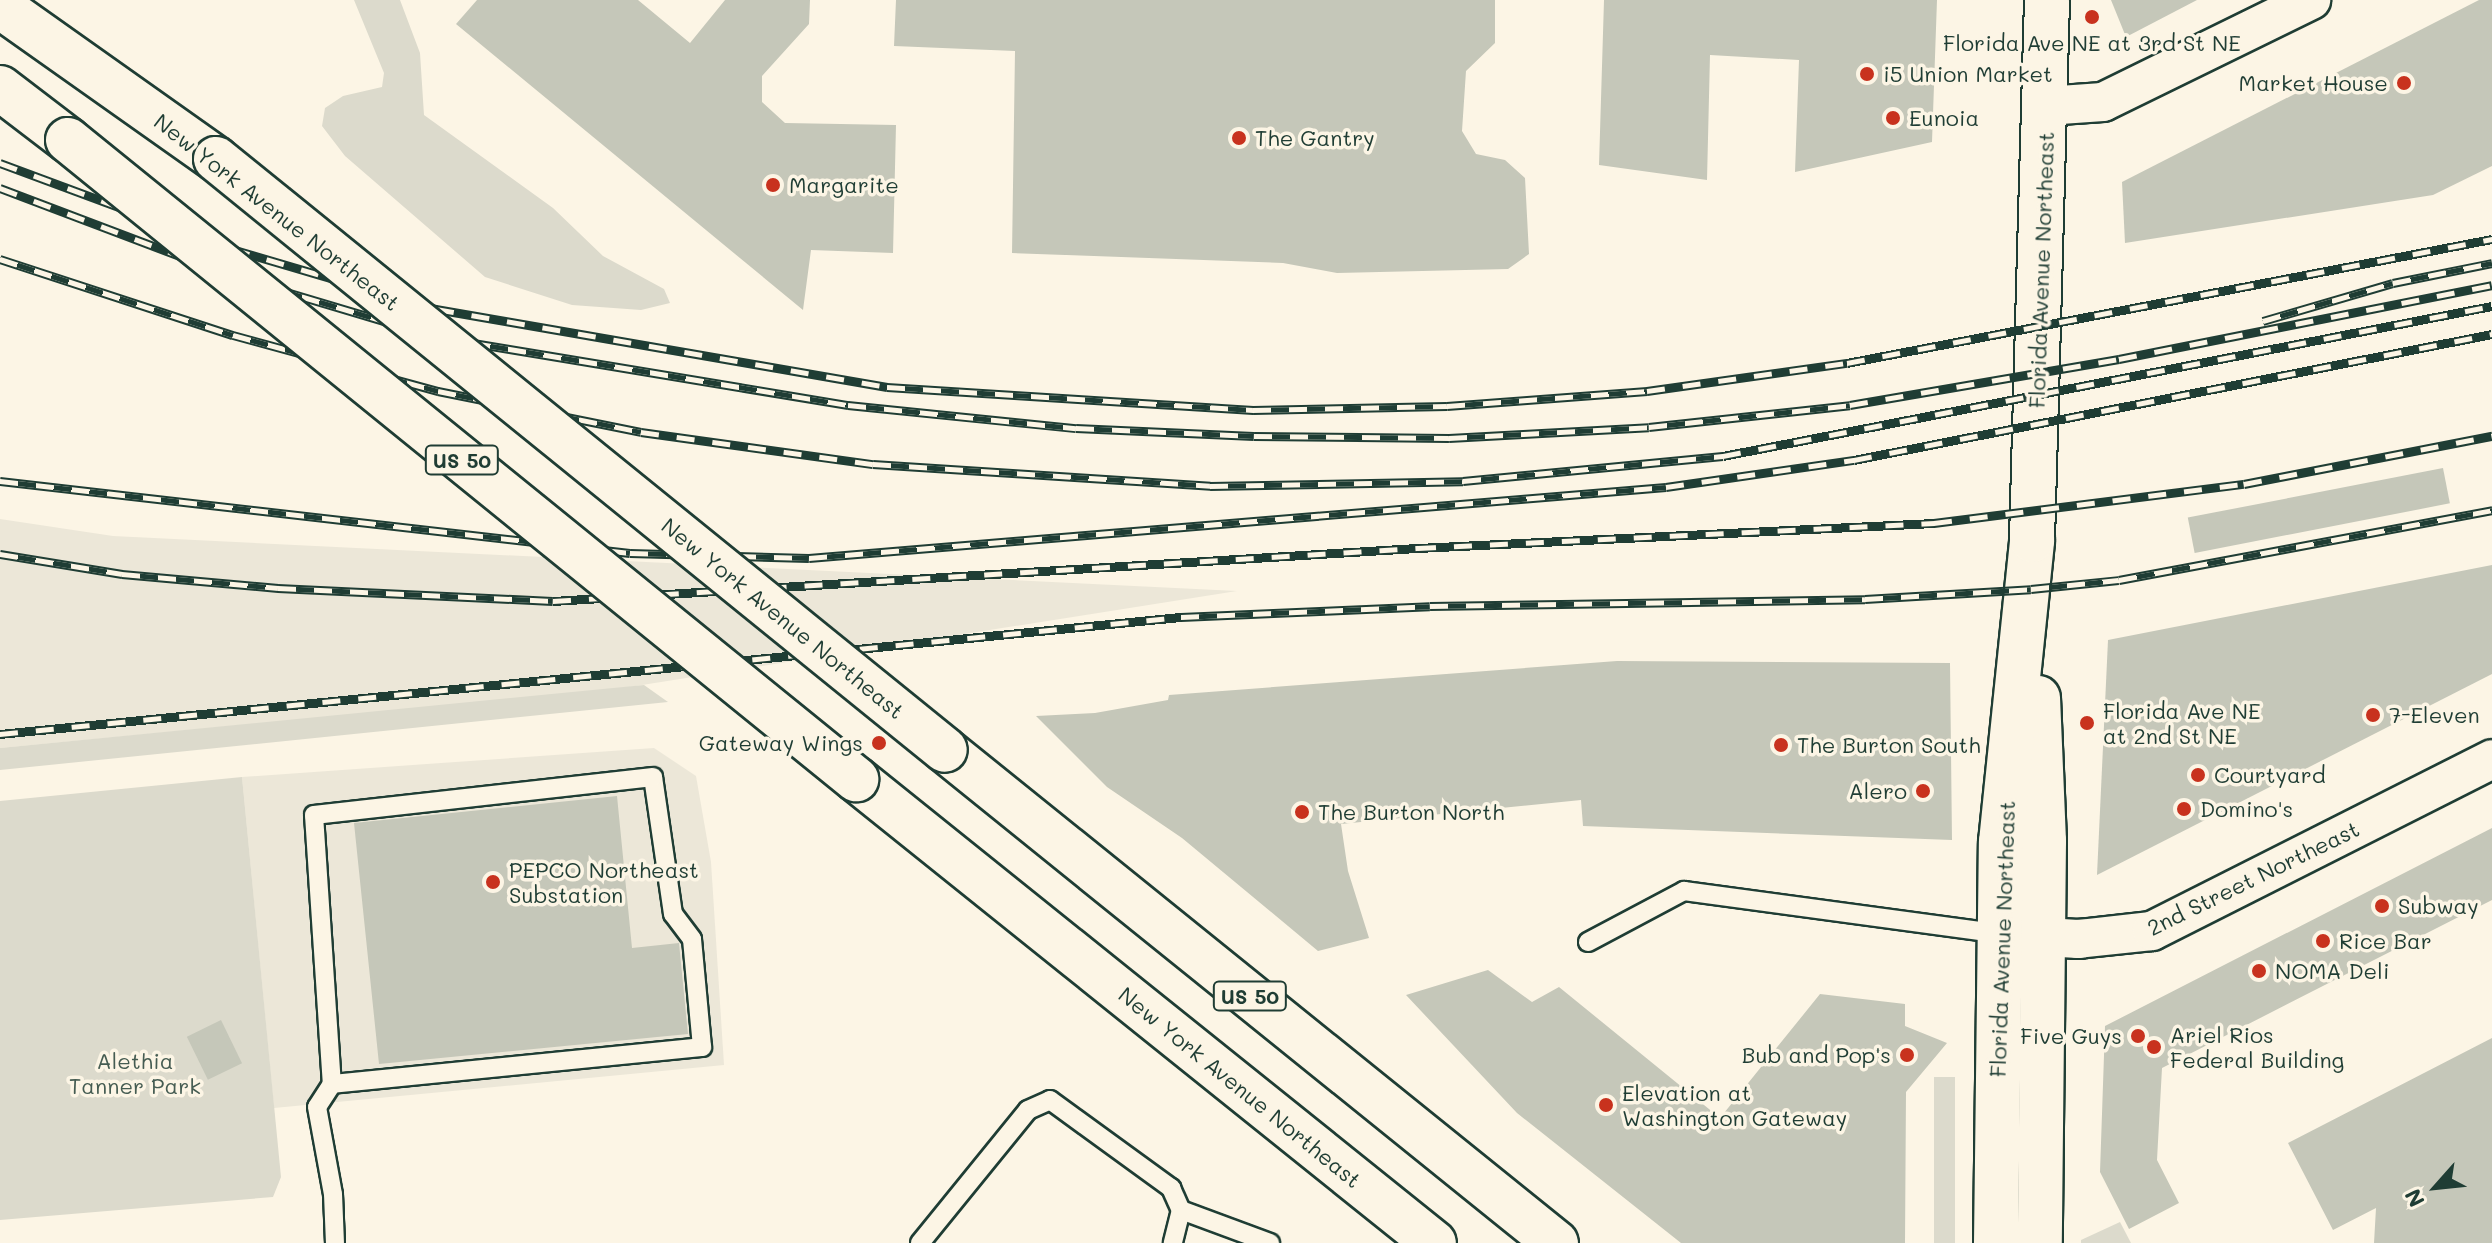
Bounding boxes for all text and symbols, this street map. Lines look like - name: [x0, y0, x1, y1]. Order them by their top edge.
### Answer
- marker: Florida Ave NE at 3rd St NE: [2083, 8, 2101, 26]
- place label: Florida Ave NE at 3rd St NE: [1943, 30, 2241, 56]
- place label: i5 Union Market: [1883, 61, 2053, 87]
- marker: i5 Union Market: [1858, 65, 1876, 83]
- place label: Market House: [2239, 70, 2388, 96]
- marker: Market House: [2395, 74, 2413, 92]
- place label: Eunoia: [1909, 105, 1979, 131]
- street label: New York Avenue Northeast: [149, 108, 405, 316]
- marker: Eunoia: [1884, 109, 1902, 127]
- place label: The Gantry: [1255, 125, 1375, 151]
- marker: The Gantry: [1230, 129, 1248, 147]
- street label: Florida Avenue Northeast: [2023, 131, 2059, 409]
- place label: Margarite: [789, 172, 899, 198]
- marker: Margarite: [764, 176, 782, 194]
- road number: US 50: [424, 444, 500, 476]
- street label: New York Avenue Northeast: [656, 512, 910, 724]
- place label: Florida Ave NE at 2nd St NE: [2103, 697, 2260, 748]
- place label: 7-Eleven: [2389, 702, 2480, 728]
- marker: 7-Eleven: [2364, 706, 2382, 724]
- marker: Florida Ave NE at 2nd St NE: [2078, 714, 2096, 732]
- place label: Gateway Wings: [699, 730, 863, 756]
- place label: The Burton South: [1797, 732, 1981, 758]
- marker: Gateway Wings: [870, 734, 888, 752]
- marker: The Burton South: [1772, 736, 1790, 754]
- place label: Courtyard: [2214, 762, 2326, 788]
- marker: Courtyard: [2189, 766, 2207, 784]
- place label: Alero: [1849, 778, 1907, 804]
- marker: Alero: [1914, 782, 1932, 800]
- place label: Domino's: [2200, 796, 2293, 822]
- place label: The Burton North: [1318, 799, 1504, 825]
- street label: Florida Avenue Northeast: [1984, 800, 2020, 1078]
- marker: Domino's: [2175, 800, 2193, 818]
- marker: The Burton North: [1293, 803, 1311, 821]
- street label: 2nd Street Northeast: [2143, 815, 2363, 941]
- place label: PEPCO Northeast Substation: [509, 856, 699, 908]
- marker: PEPCO Northeast Substation: [484, 873, 502, 891]
- place label: Subway: [2398, 893, 2479, 919]
- marker: Subway: [2373, 897, 2391, 915]
- place label: Rice Bar: [2339, 928, 2432, 954]
- marker: Rice Bar: [2314, 932, 2332, 950]
- place label: NOMA Deli: [2275, 958, 2389, 984]
- marker: NOMA Deli: [2250, 962, 2268, 980]
- road number: US 50: [1212, 980, 1288, 1012]
- street label: New York Avenue Northeast: [1113, 981, 1367, 1193]
- place label: Ariel Rios Federal Building: [2170, 1021, 2344, 1072]
- place label: Five Guys: [2020, 1023, 2122, 1049]
- marker: Five Guys: [2129, 1027, 2147, 1045]
- marker: Ariel Rios Federal Building: [2145, 1038, 2163, 1056]
- place label: Bub and Pop's: [1742, 1042, 1891, 1068]
- marker: Bub and Pop's: [1898, 1046, 1916, 1064]
- park label: Alethia Tanner Park: [69, 1047, 201, 1098]
- place label: Elevation at Washington Gateway: [1622, 1079, 1847, 1130]
- marker: Elevation at Washington Gateway: [1597, 1096, 1615, 1114]
- north arrow: [2396, 1147, 2476, 1227]
- text: N: [2397, 1184, 2431, 1212]

